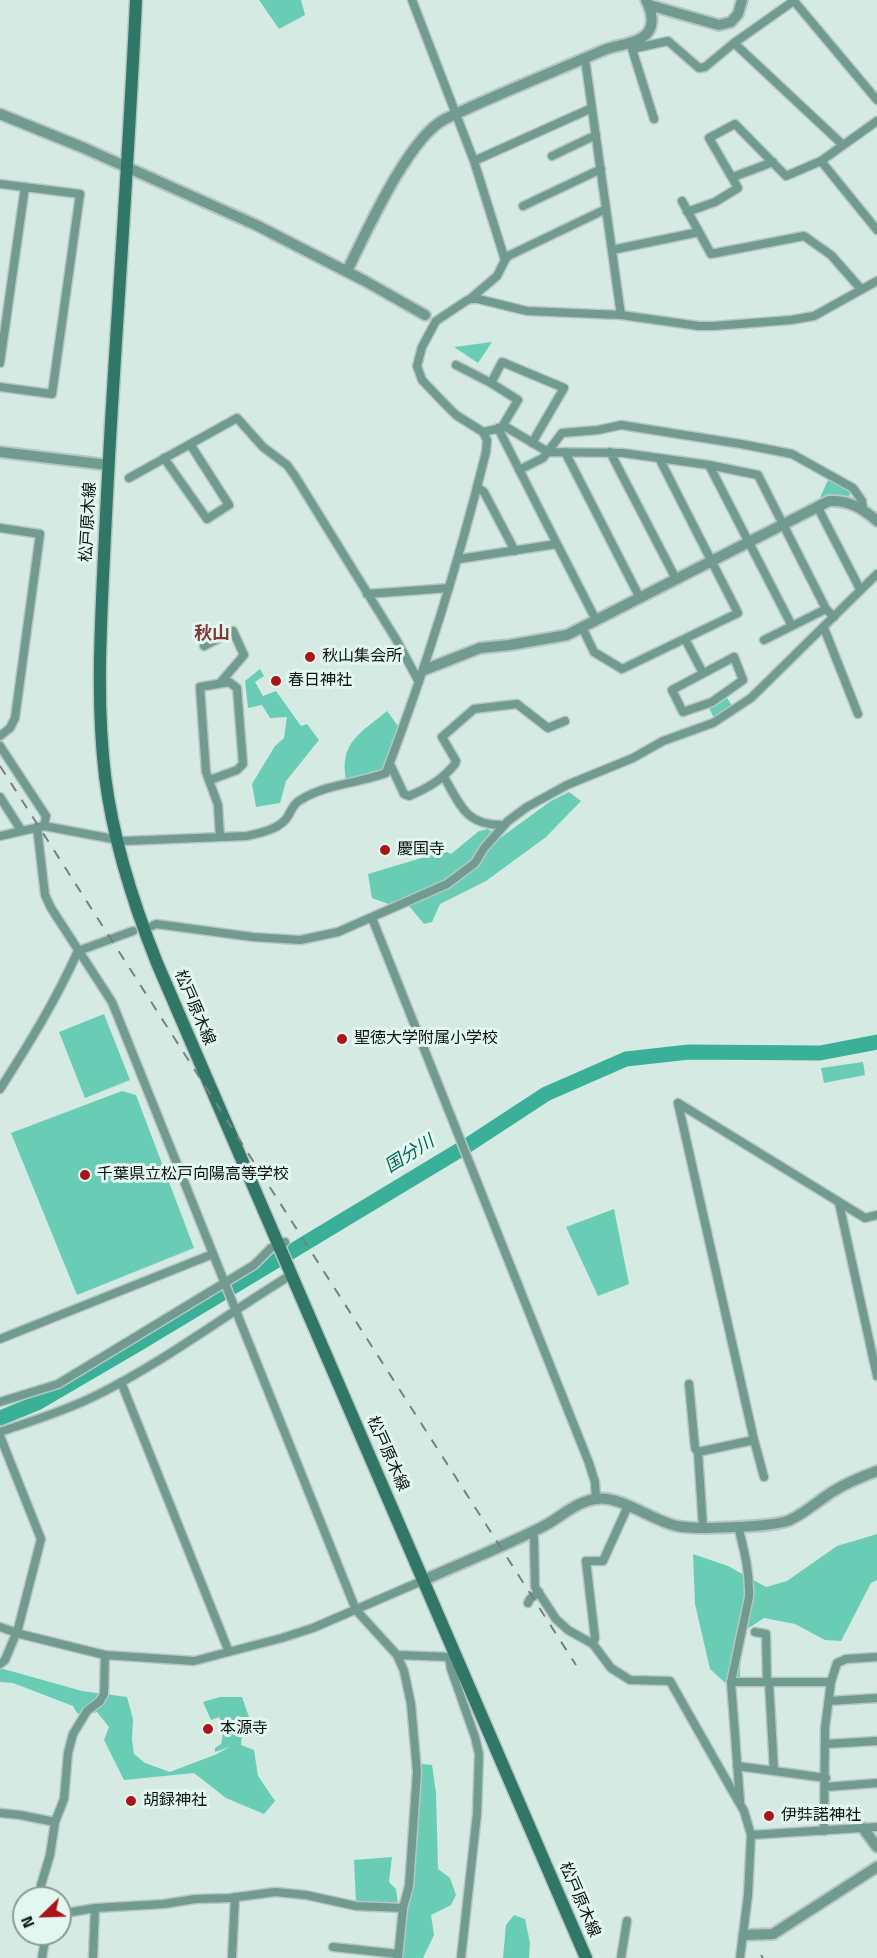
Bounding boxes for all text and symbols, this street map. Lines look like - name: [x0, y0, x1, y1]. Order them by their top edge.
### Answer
- street label: 松戸原木線: [77, 482, 101, 562]
- district label: 秋山: [194, 624, 230, 646]
- place label: 秋山集会所: [322, 647, 402, 667]
- marker: 秋山集会所: [303, 650, 317, 664]
- place label: 春日神社: [288, 671, 352, 691]
- marker: 春日神社: [269, 674, 283, 688]
- place label: 慶国寺: [397, 840, 445, 860]
- marker: 慶国寺: [378, 843, 392, 857]
- street label: 松戸原木線: [170, 967, 218, 1049]
- place label: 聖徳大学附属小学校: [354, 1029, 498, 1049]
- marker: 聖徳大学附属小学校: [335, 1032, 349, 1046]
- water label: 国分川: [381, 1132, 439, 1178]
- place label: 千葉県立松戸向陽高等学校: [97, 1165, 289, 1185]
- marker: 千葉県立松戸向陽高等学校: [78, 1168, 92, 1182]
- street label: 松戸原木線: [362, 1414, 412, 1494]
- place label: 本源寺: [220, 1719, 268, 1739]
- marker: 本源寺: [201, 1722, 215, 1736]
- place label: 胡録神社: [143, 1791, 207, 1811]
- marker: 胡録神社: [124, 1794, 138, 1808]
- place label: 伊弉諾神社: [781, 1806, 861, 1826]
- marker: 伊弉諾神社: [762, 1809, 776, 1823]
- street label: 松戸原木線: [555, 1859, 603, 1941]
- north arrow: [12, 1886, 72, 1946]
- text: N: [14, 1912, 40, 1932]

